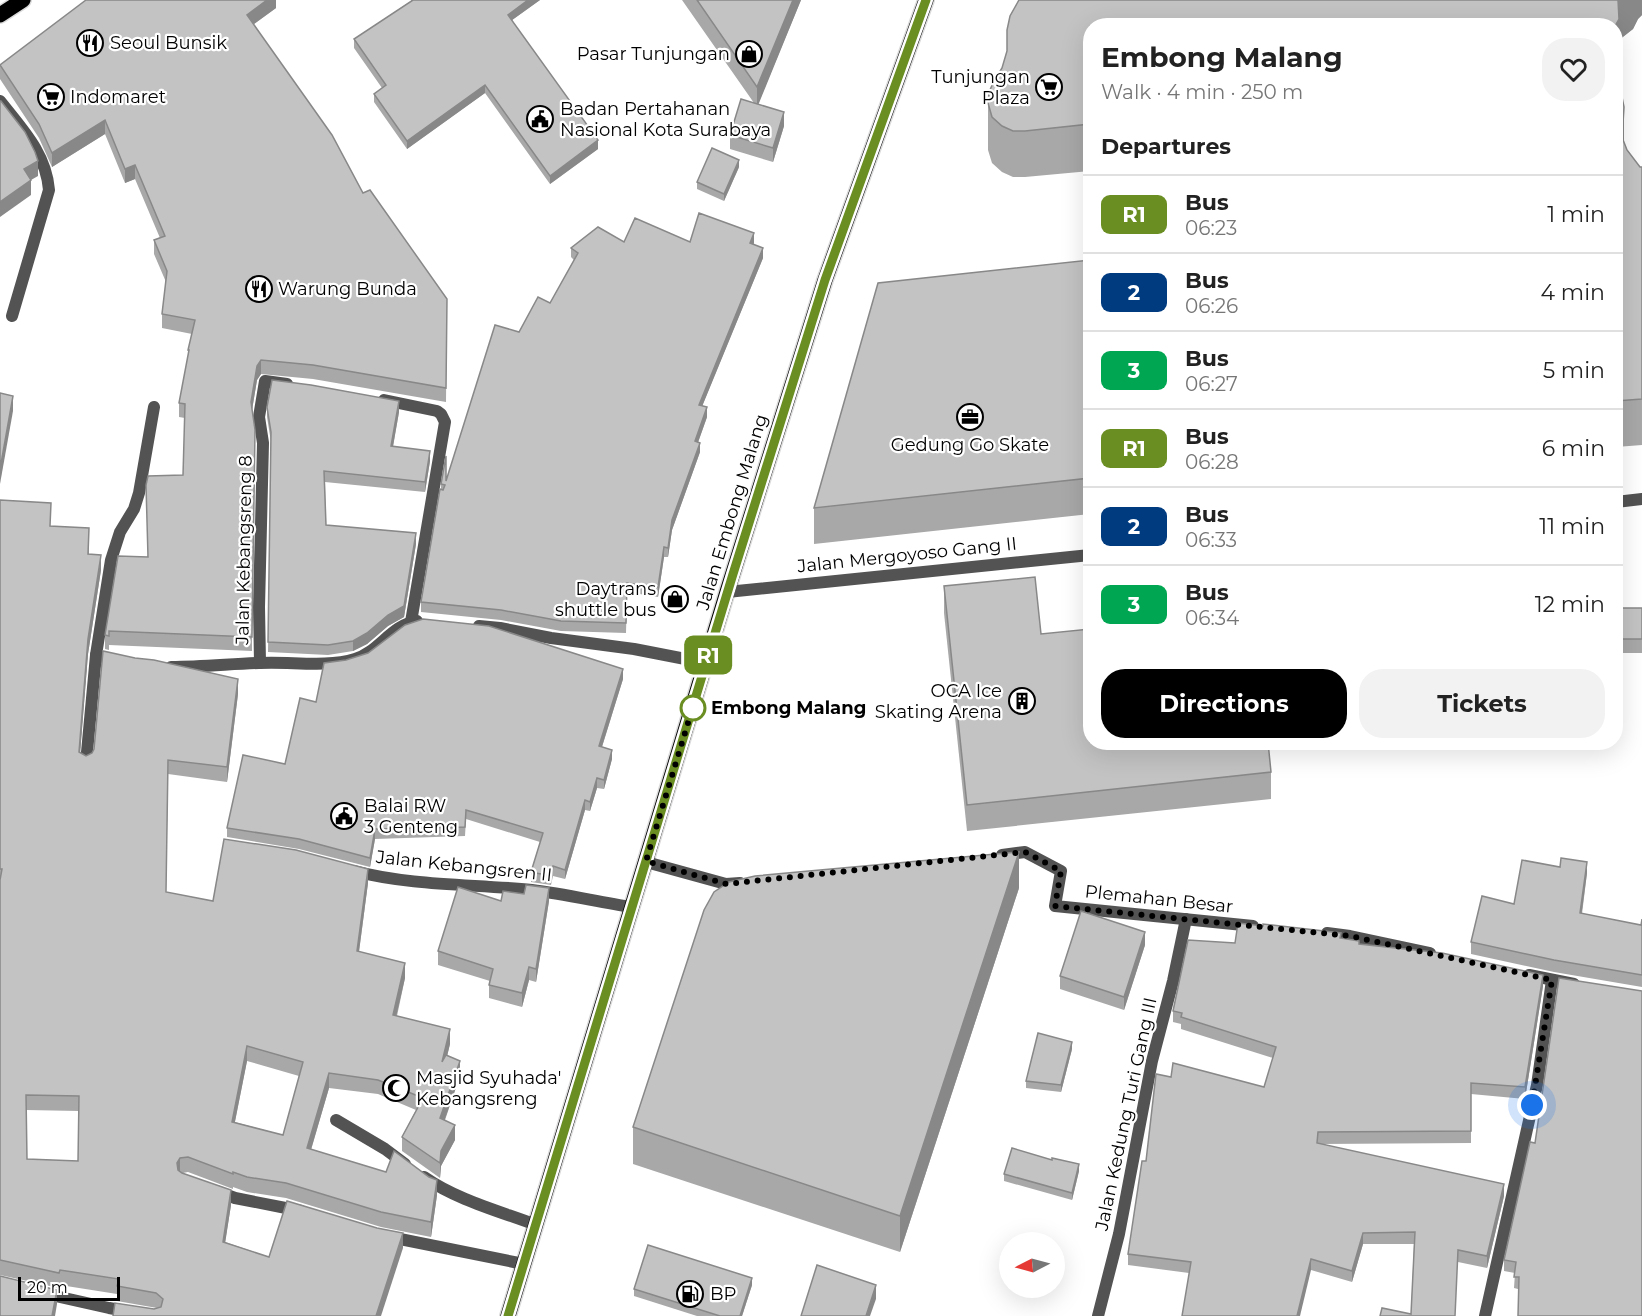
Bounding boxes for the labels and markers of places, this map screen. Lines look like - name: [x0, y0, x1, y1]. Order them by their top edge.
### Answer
- restaurant icon: Seoul Bunsik: [75, 28, 105, 58]
- place label: Seoul Bunsik: [110, 32, 227, 54]
- shop icon: Pasar Tunjungan: [734, 39, 764, 69]
- place label: Pasar Tunjungan: [577, 43, 730, 65]
- place label: Tunjungan Plaza: [931, 66, 1030, 109]
- supermarket icon: Tunjungan Plaza: [1034, 72, 1064, 102]
- supermarket icon: Indomaret: [36, 82, 66, 112]
- place label: Indomaret: [70, 86, 166, 108]
- place label: Badan Pertahanan Nasional Kota Surabaya: [560, 98, 771, 141]
- public building icon: Badan Pertahanan Nasional Kota Surabaya: [525, 104, 555, 134]
- restaurant icon: Warung Bunda: [244, 274, 274, 304]
- place label: Warung Bunda: [278, 278, 417, 300]
- office icon: Gedung Go Skate: [955, 402, 985, 432]
- place label: Gedung Go Skate: [891, 434, 1049, 456]
- place label: Daytrans shuttle bus: [555, 578, 656, 621]
- shop icon: Daytrans shuttle bus: [660, 584, 690, 614]
- place label: OCA Ice Skating Arena: [875, 680, 1002, 723]
- building icon: OCA Ice Skating Arena: [1007, 686, 1037, 716]
- marker: Embong Malang: [680, 695, 706, 721]
- place label: Embong Malang: [711, 697, 866, 719]
- place label: Balai RW 3 Genteng: [364, 795, 458, 838]
- public building icon: Balai RW 3 Genteng: [329, 801, 359, 831]
- place label: Masjid Syuhada' Kebangsreng: [416, 1067, 561, 1110]
- mosque icon: Masjid Syuhada' Kebangsreng: [381, 1073, 411, 1103]
- fuel station icon: BP: [675, 1279, 705, 1309]
- place label: BP: [710, 1283, 737, 1305]

